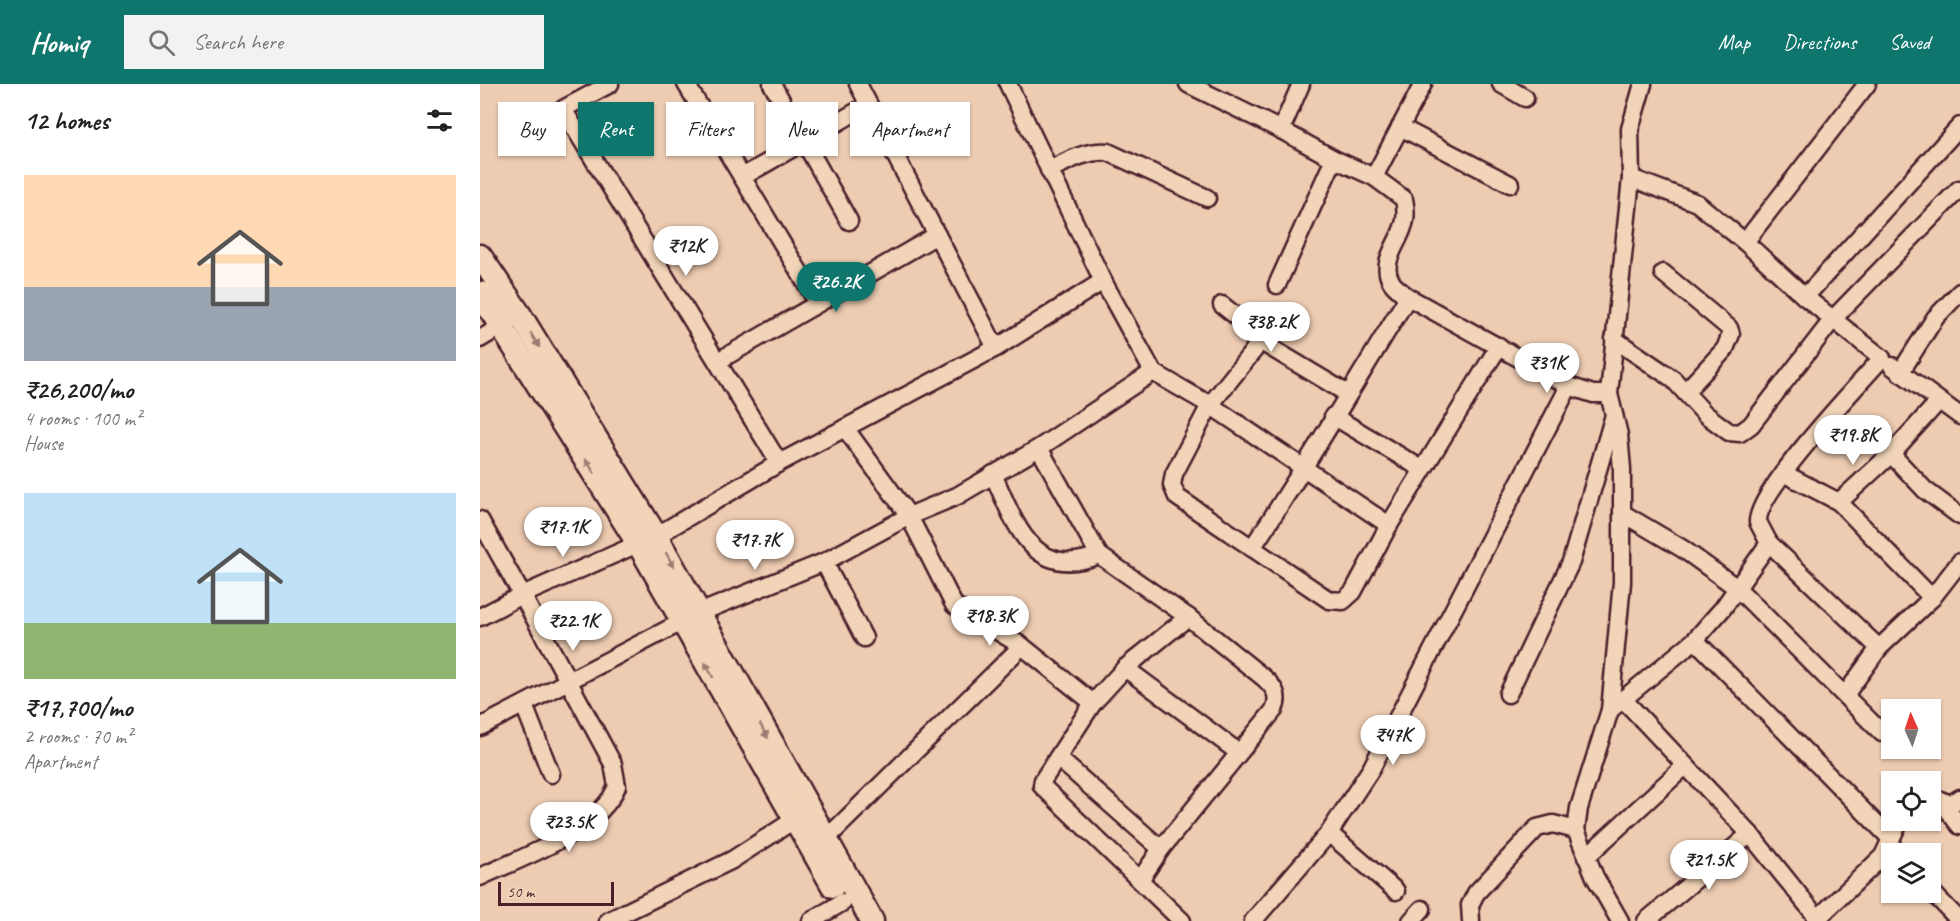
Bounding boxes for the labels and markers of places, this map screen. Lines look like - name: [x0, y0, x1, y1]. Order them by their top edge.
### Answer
- pin: ₹12K: [650, 226, 722, 277]
- pin: ₹26.2K: [787, 262, 885, 313]
- pin: ₹38.2K: [1222, 302, 1320, 353]
- pin: ₹31K: [1511, 343, 1583, 394]
- pin: ₹19.8K: [1804, 415, 1902, 466]
- pin: ₹17.1K: [514, 507, 612, 558]
- pin: ₹17.7K: [706, 520, 804, 571]
- pin: ₹18.3K: [941, 596, 1039, 647]
- pin: ₹22.1K: [524, 601, 622, 652]
- pin: ₹47K: [1357, 715, 1429, 766]
- pin: ₹23.5K: [520, 802, 618, 853]
- pin: ₹21.5K: [1660, 840, 1758, 891]

